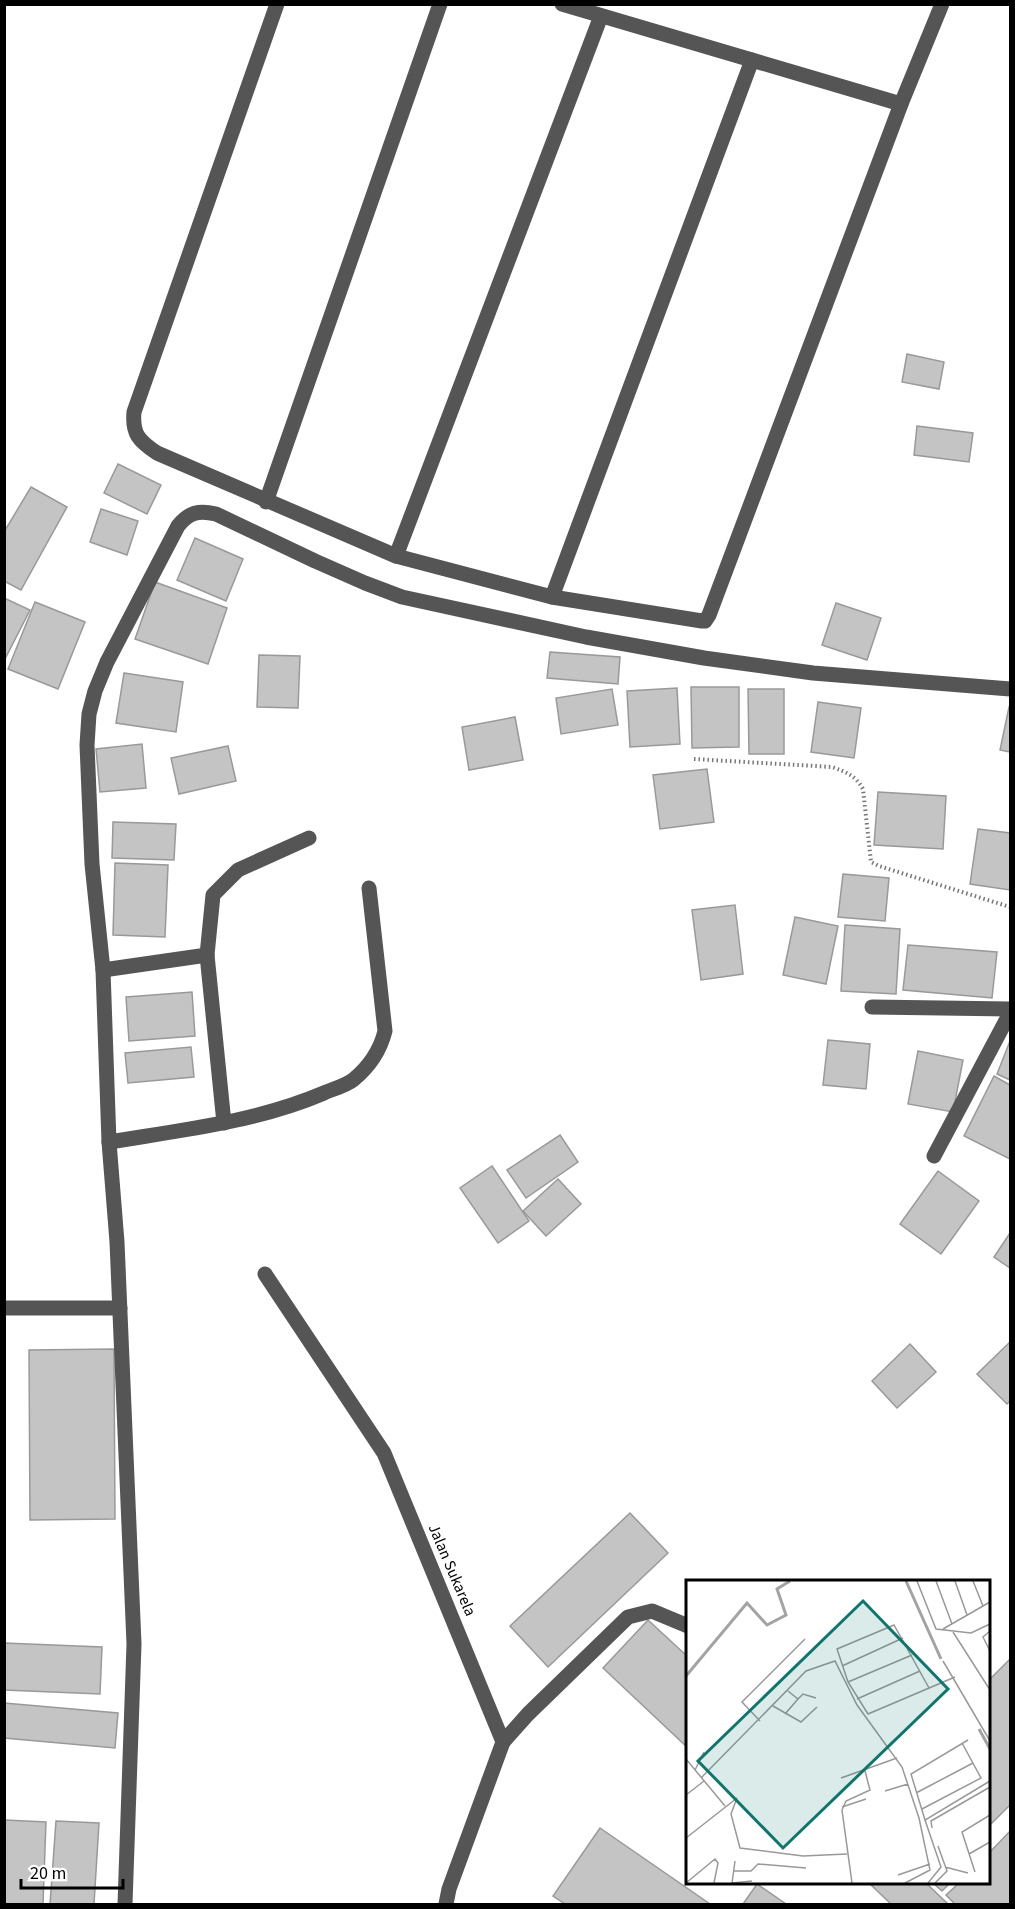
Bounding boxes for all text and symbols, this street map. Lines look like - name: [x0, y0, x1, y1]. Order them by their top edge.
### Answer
- street label: Jalan Sukarela: [423, 1520, 481, 1620]
- inset map: [686, 1580, 991, 1885]
- scale bar: [21, 1852, 123, 1890]
- text: 20 m: [30, 1861, 66, 1886]

